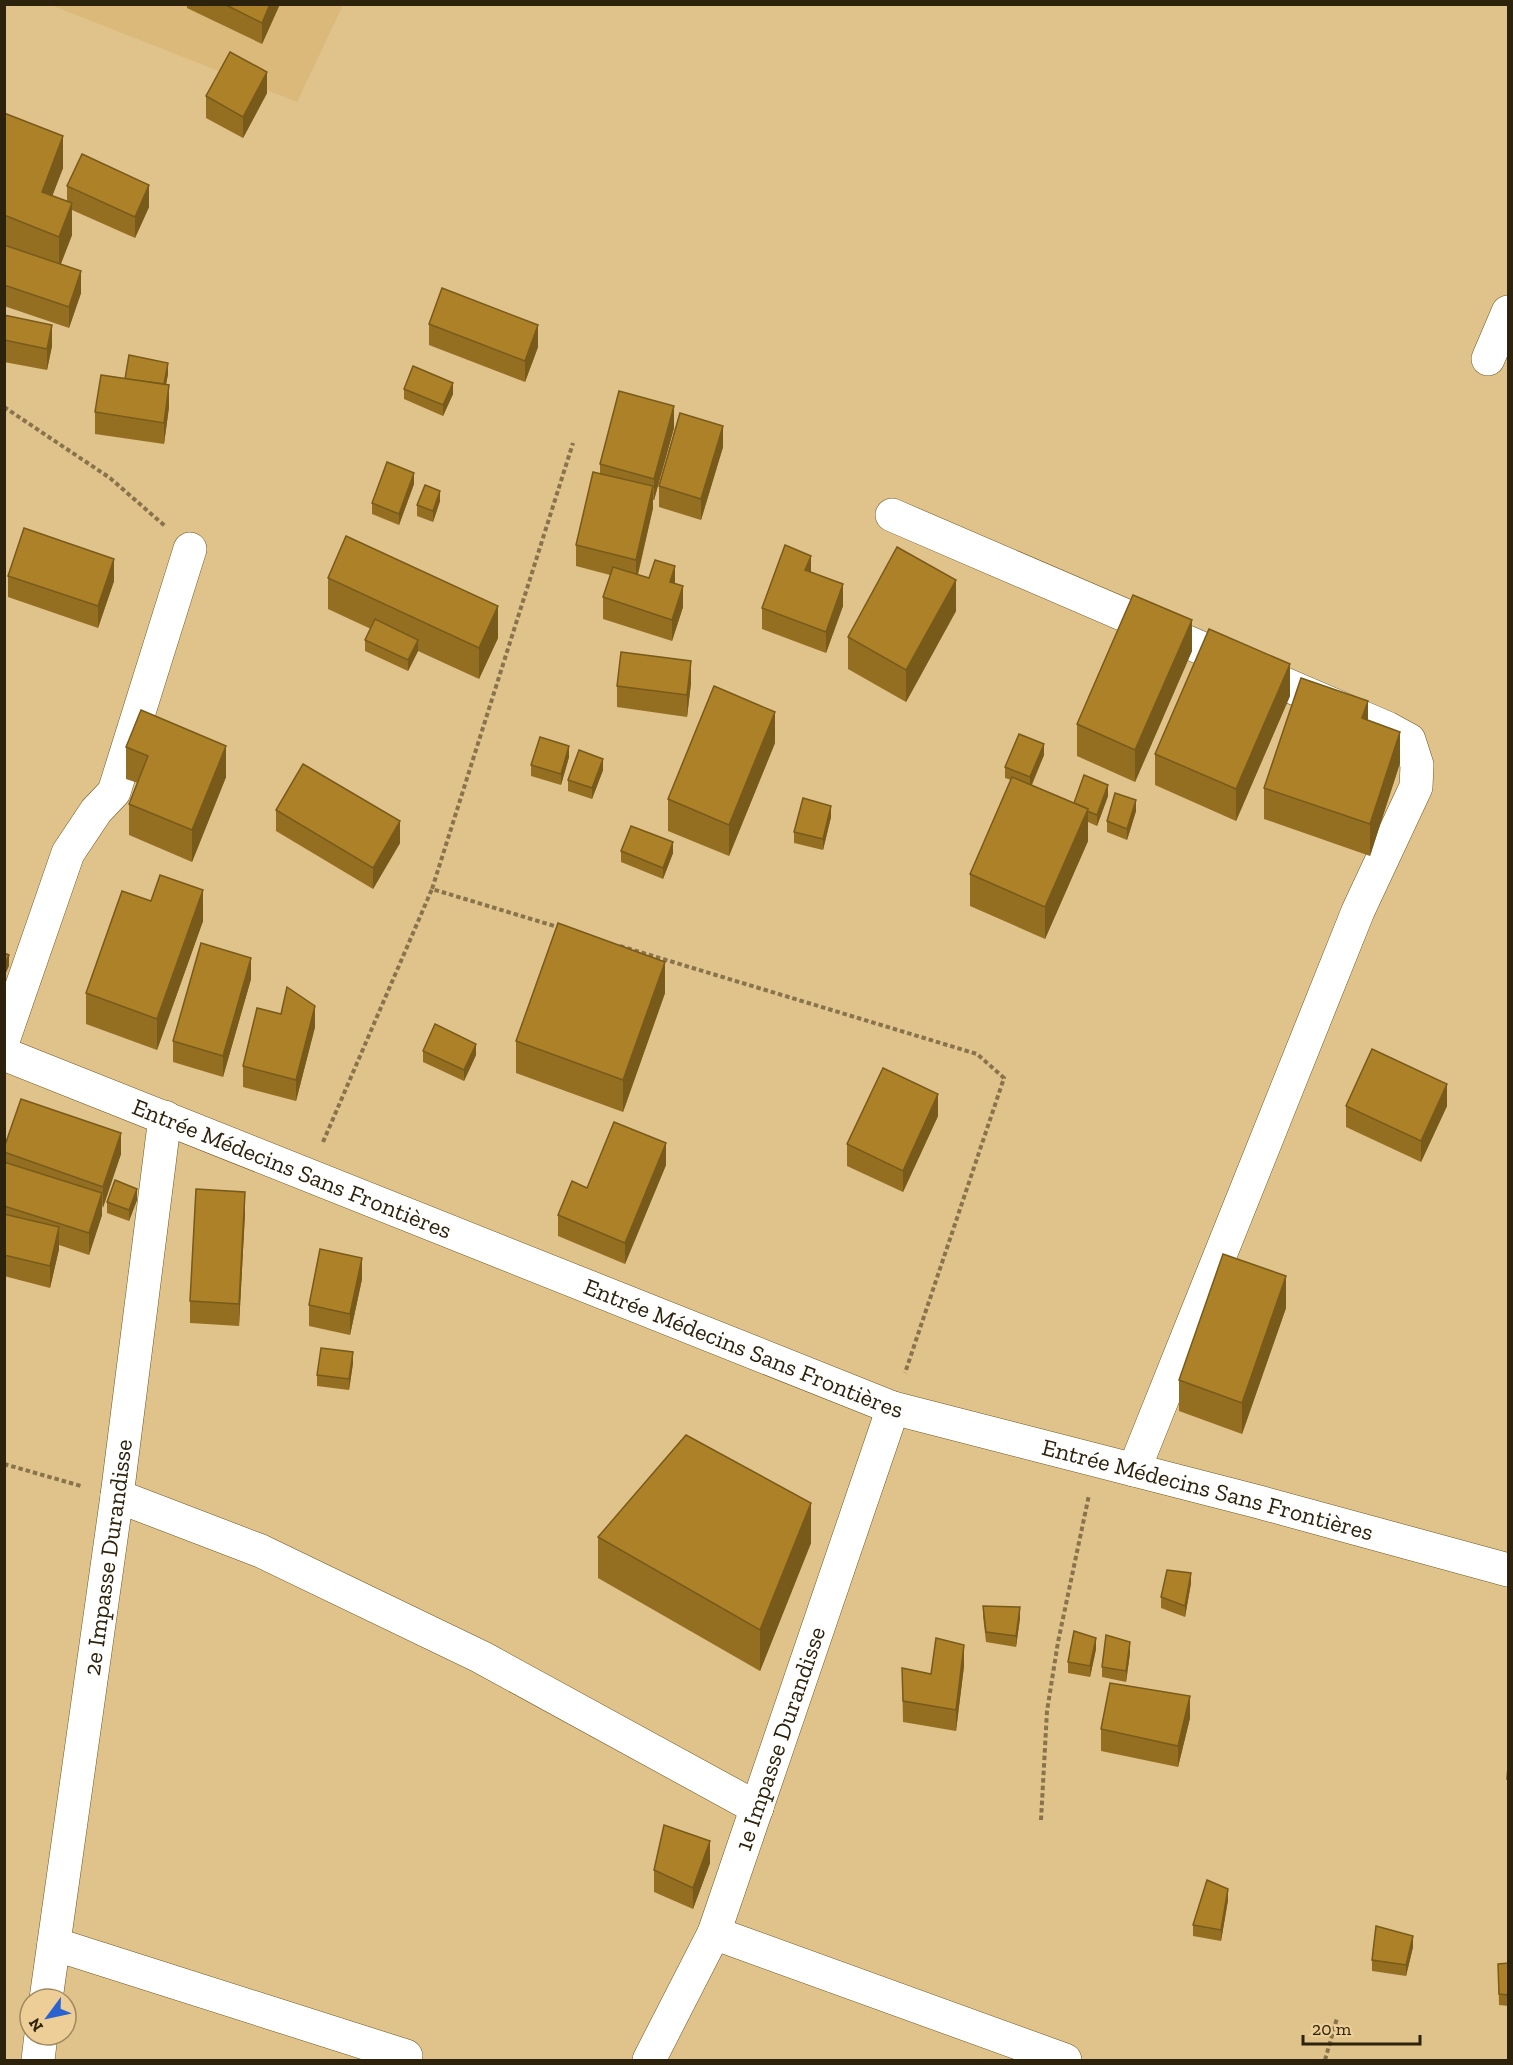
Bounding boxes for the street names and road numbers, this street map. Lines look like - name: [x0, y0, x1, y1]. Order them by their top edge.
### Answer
- street label: Entrée Médecins Sans Frontières: [128, 1092, 456, 1245]
- street label: Entrée Médecins Sans Frontières: [580, 1271, 906, 1424]
- street label: Entrée Médecins Sans Frontières: [1039, 1432, 1377, 1547]
- street label: 2e Impasse Durandisse: [77, 1437, 138, 1677]
- street label: 1e Impasse Durandisse: [728, 1623, 831, 1854]

